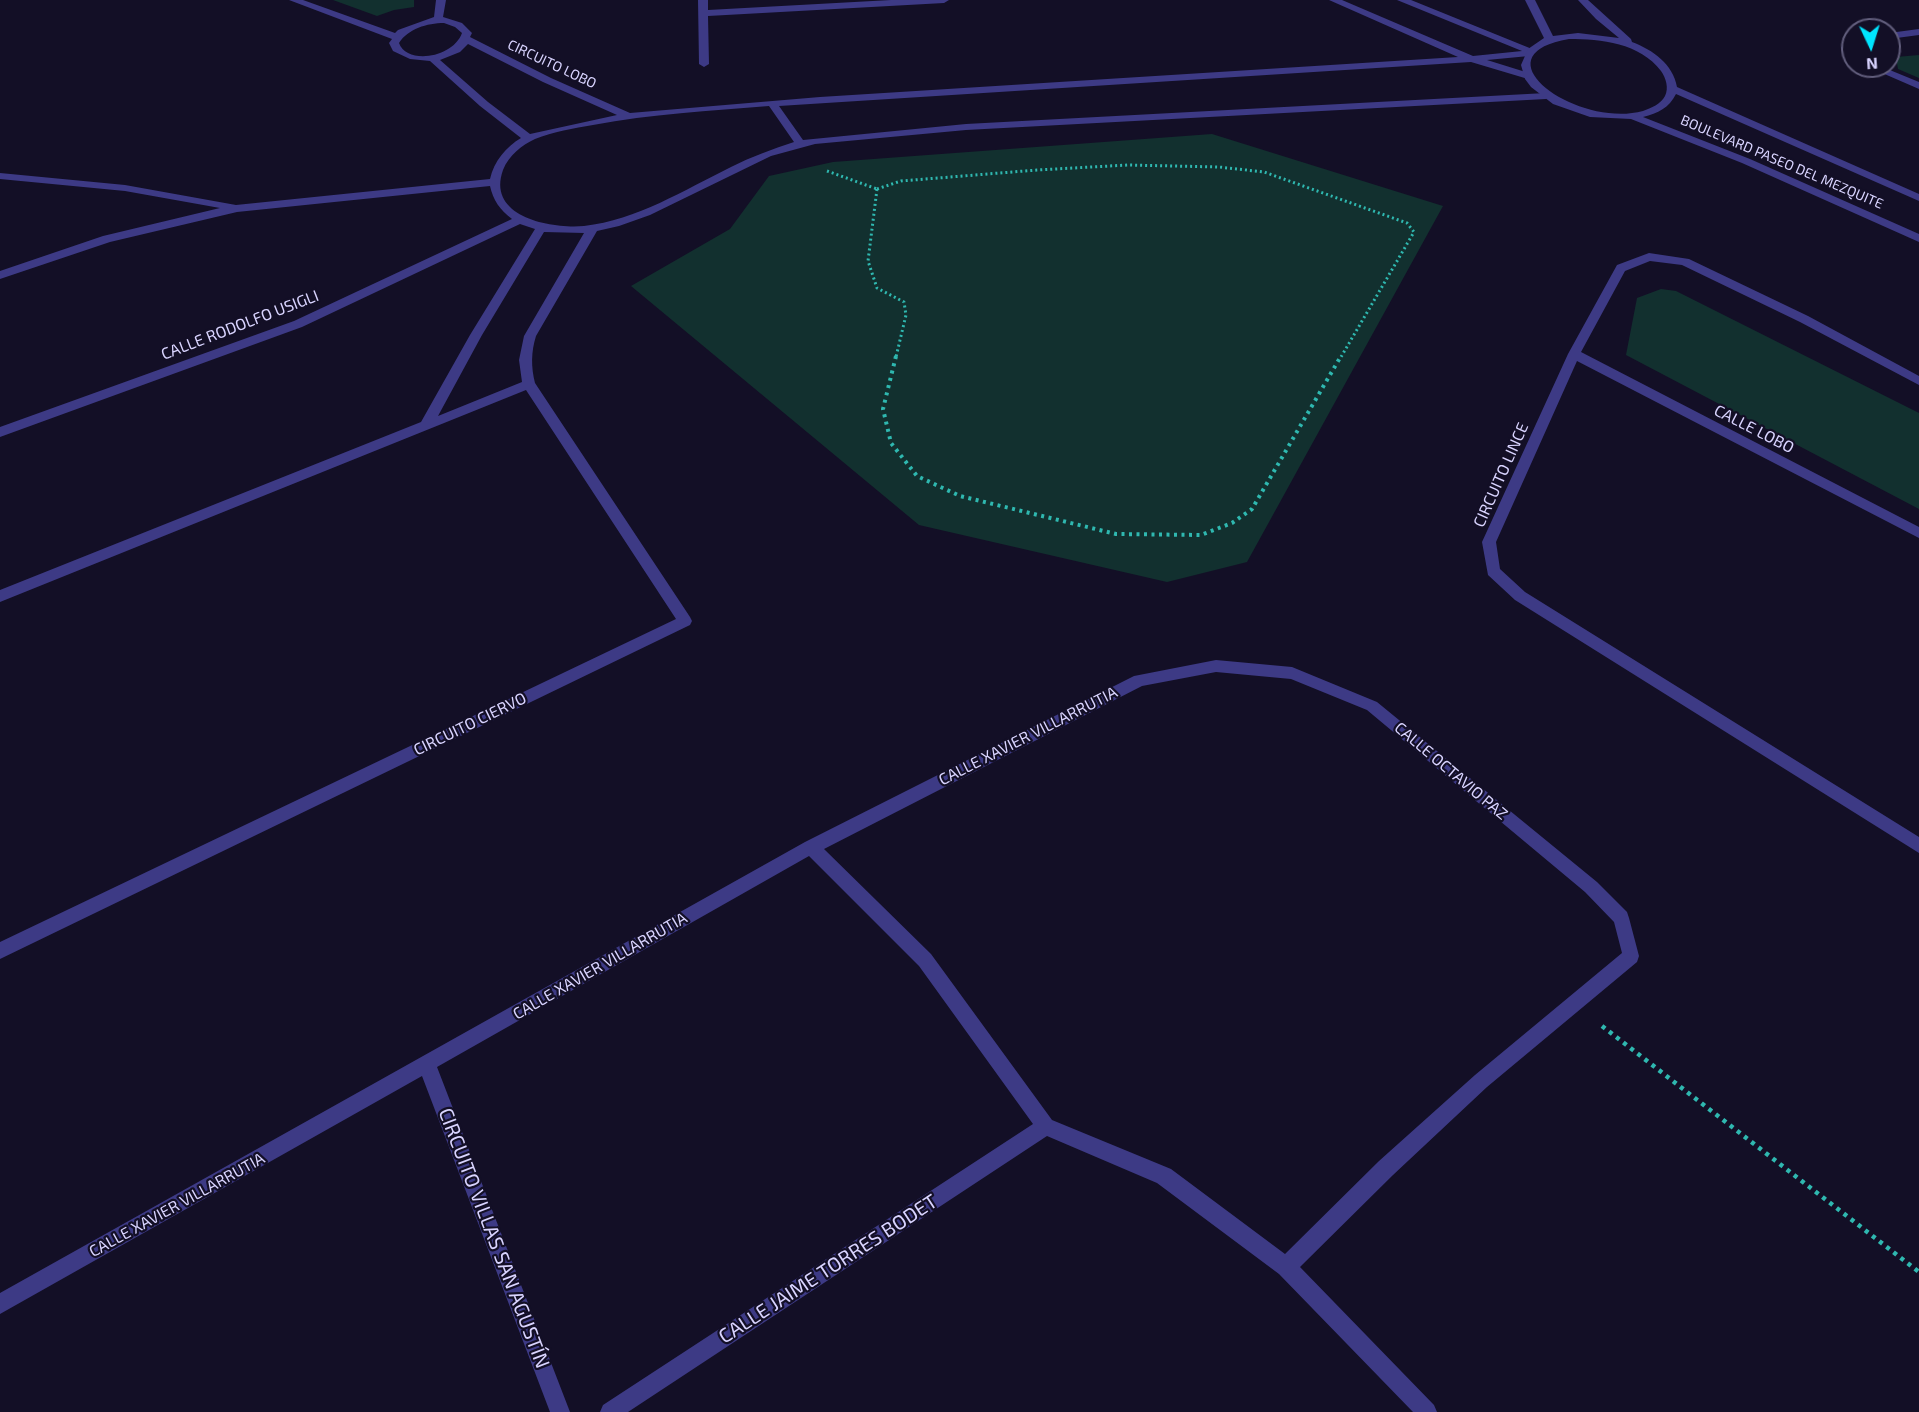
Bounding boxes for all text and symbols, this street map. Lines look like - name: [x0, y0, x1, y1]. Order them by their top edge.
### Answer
- north arrow: [1841, 18, 1901, 78]
- street label: CIRCUITO LOBO: [505, 36, 599, 92]
- text: N: [1866, 55, 1879, 74]
- street label: BOULEVARD PASEO DEL MEZQUITE: [1678, 112, 1886, 212]
- street label: CALLE RODOLFO USIGLI: [159, 286, 321, 364]
- street label: CALLE LOBO: [1711, 401, 1797, 457]
- street label: CIRCUITO LINCE: [1469, 420, 1533, 530]
- street label: CALLE XAVIER VILLARRUTIA: [936, 683, 1120, 789]
- street label: CIRCUITO CIERVO: [411, 688, 529, 760]
- street label: CALLE OCTAVIO PAZ: [1391, 718, 1511, 824]
- street label: CALLE XAVIER VILLARRUTIA: [510, 908, 690, 1024]
- street label: CIRCUITO VILLAS SAN AGUSTÍN: [433, 1104, 555, 1372]
- street label: CALLE XAVIER VILLARRUTIA: [86, 1149, 268, 1261]
- street label: CALLE JAIME TORRES BODET: [714, 1189, 942, 1349]

